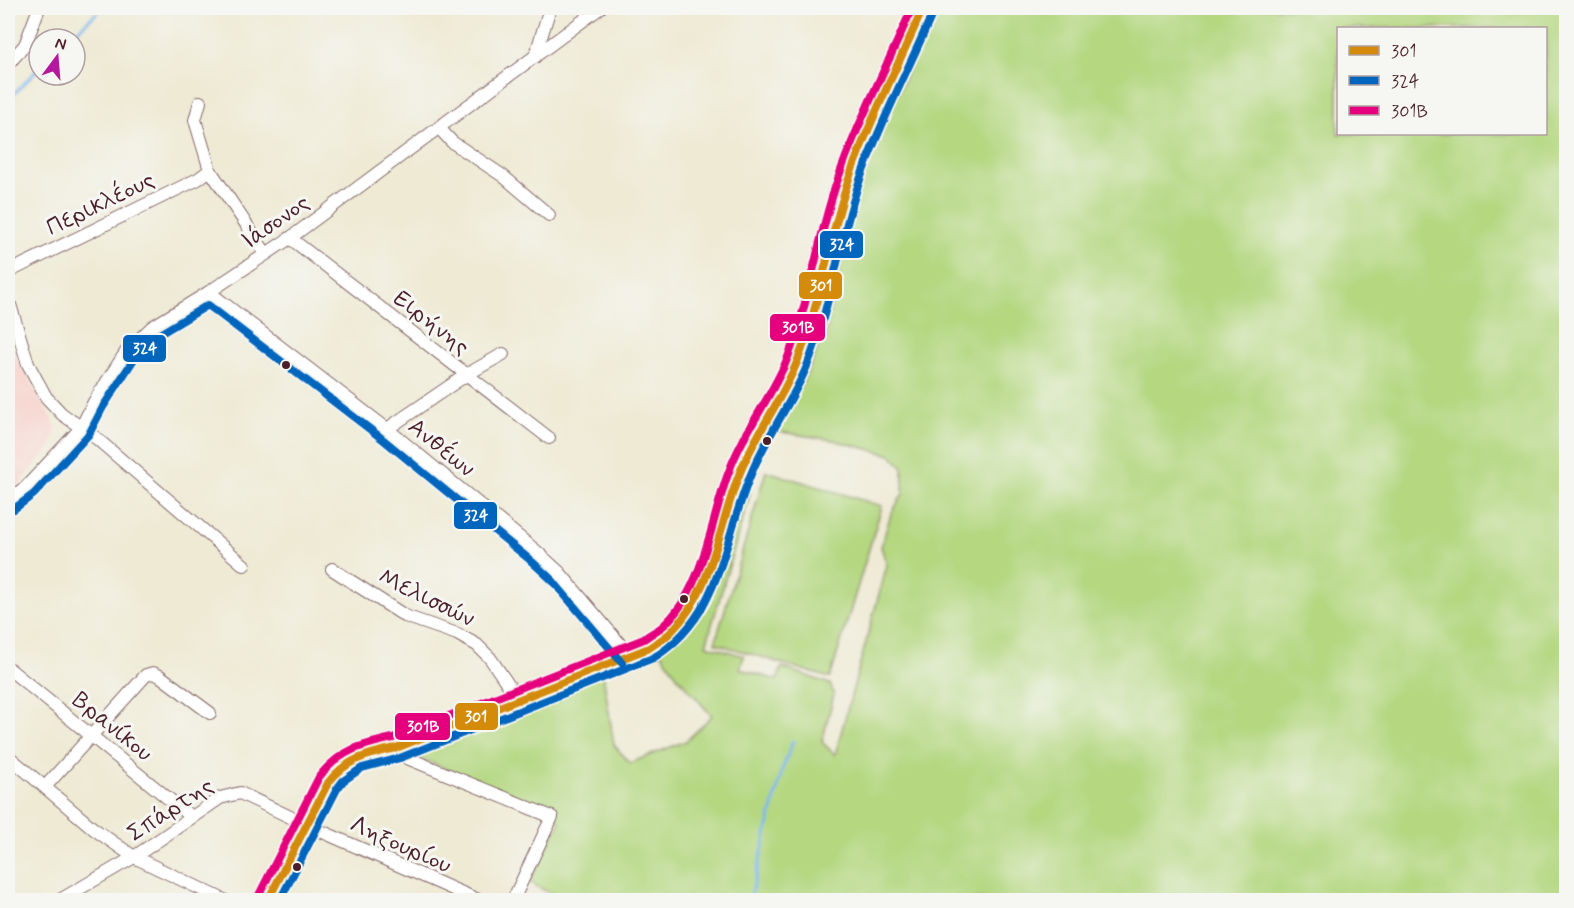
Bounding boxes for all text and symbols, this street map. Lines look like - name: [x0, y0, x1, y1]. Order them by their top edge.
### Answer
- north arrow: [27, 27, 87, 87]
- legend: [1337, 27, 1547, 135]
- text: N: [53, 32, 69, 56]
- text: 301: [1391, 40, 1416, 64]
- text: 324: [1391, 70, 1420, 94]
- text: 301B: [1391, 100, 1428, 124]
- street label: Περικλέους: [41, 164, 160, 244]
- street label: Ιάσονος: [236, 188, 316, 257]
- line badge: 324: [819, 230, 864, 259]
- text: 324: [829, 235, 855, 256]
- line badge: 301: [798, 271, 843, 300]
- text: 301: [810, 276, 832, 297]
- street label: Ειρήνης: [387, 284, 476, 363]
- line badge: 301B: [769, 313, 826, 342]
- text: 301B: [782, 318, 814, 339]
- line badge: 324: [122, 334, 167, 363]
- text: 324: [132, 339, 158, 360]
- unlabelled marker: [280, 359, 292, 371]
- street label: Ανθέων: [401, 411, 482, 485]
- unlabelled marker: [761, 435, 773, 447]
- line badge: 324: [453, 501, 498, 530]
- text: 324: [463, 506, 489, 527]
- street label: Μελισσών: [373, 562, 480, 635]
- unlabelled marker: [678, 593, 690, 605]
- street label: Βρανίκου: [65, 685, 159, 769]
- line badge: 301: [454, 702, 499, 731]
- text: 301: [465, 707, 487, 728]
- line badge: 301B: [394, 712, 451, 741]
- text: 301B: [407, 717, 439, 738]
- street label: Σπάρτης: [122, 771, 220, 850]
- street label: Ληξουρίου: [345, 809, 456, 882]
- unlabelled marker: [291, 861, 303, 873]

